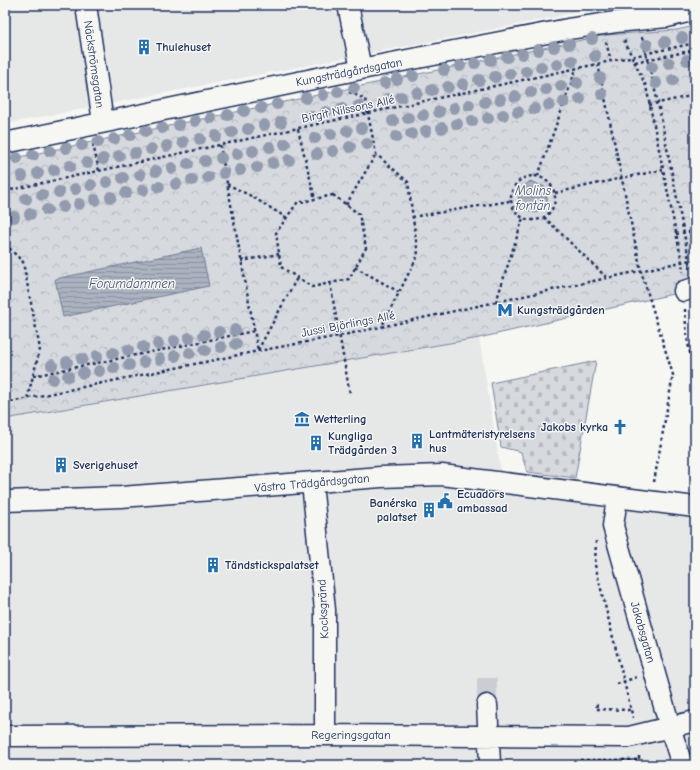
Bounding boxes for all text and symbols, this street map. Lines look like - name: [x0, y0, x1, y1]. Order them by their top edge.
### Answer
- street label: Näckströmsgatan: [81, 19, 107, 109]
- building icon: Thulehuset: [135, 38, 153, 56]
- place label: Thulehuset: [156, 40, 212, 54]
- street label: Kungsträdgårdsgatan: [295, 55, 403, 89]
- street label: Birgit Nilssons Allé: [300, 92, 396, 126]
- water label: Molins fontän: [514, 183, 552, 213]
- water label: Forumdammen: [89, 276, 175, 291]
- metro station icon: Kungsträdgården: [496, 301, 514, 319]
- place label: Kungsträdgården: [517, 303, 605, 317]
- street label: Jussi Björlings Allé: [300, 308, 396, 340]
- museum icon: Wetterling: [293, 410, 311, 428]
- place label: Wetterling: [314, 412, 367, 426]
- church icon: Jakobs kyrka: [611, 418, 629, 436]
- place label: Jakobs kyrka: [541, 420, 608, 434]
- place label: Lantmäteristyrelsens hus: [429, 427, 535, 455]
- place label: Kungliga Trädgården 3: [328, 429, 397, 457]
- building icon: Lantmäteristyrelsens hus: [408, 432, 426, 450]
- building icon: Kungliga Trädgården 3: [307, 434, 325, 452]
- building icon: Sverigehuset: [52, 456, 70, 474]
- place label: Sverigehuset: [73, 458, 139, 472]
- street label: Västra Trädgårdsgatan: [254, 471, 370, 495]
- place label: Ecuadors ambassad: [457, 487, 508, 515]
- public building icon: Ecuadors ambassad: [436, 492, 454, 510]
- place label: Banérska palatset: [369, 496, 418, 524]
- building icon: Banérska palatset: [420, 501, 438, 519]
- building icon: Tändstickspalatset: [204, 556, 222, 574]
- place label: Tändstickspalatset: [225, 558, 320, 572]
- street label: Kocksgränd: [314, 579, 332, 639]
- street label: Jakobsgatan: [628, 600, 658, 664]
- street label: Regeringsgatan: [311, 728, 391, 742]

